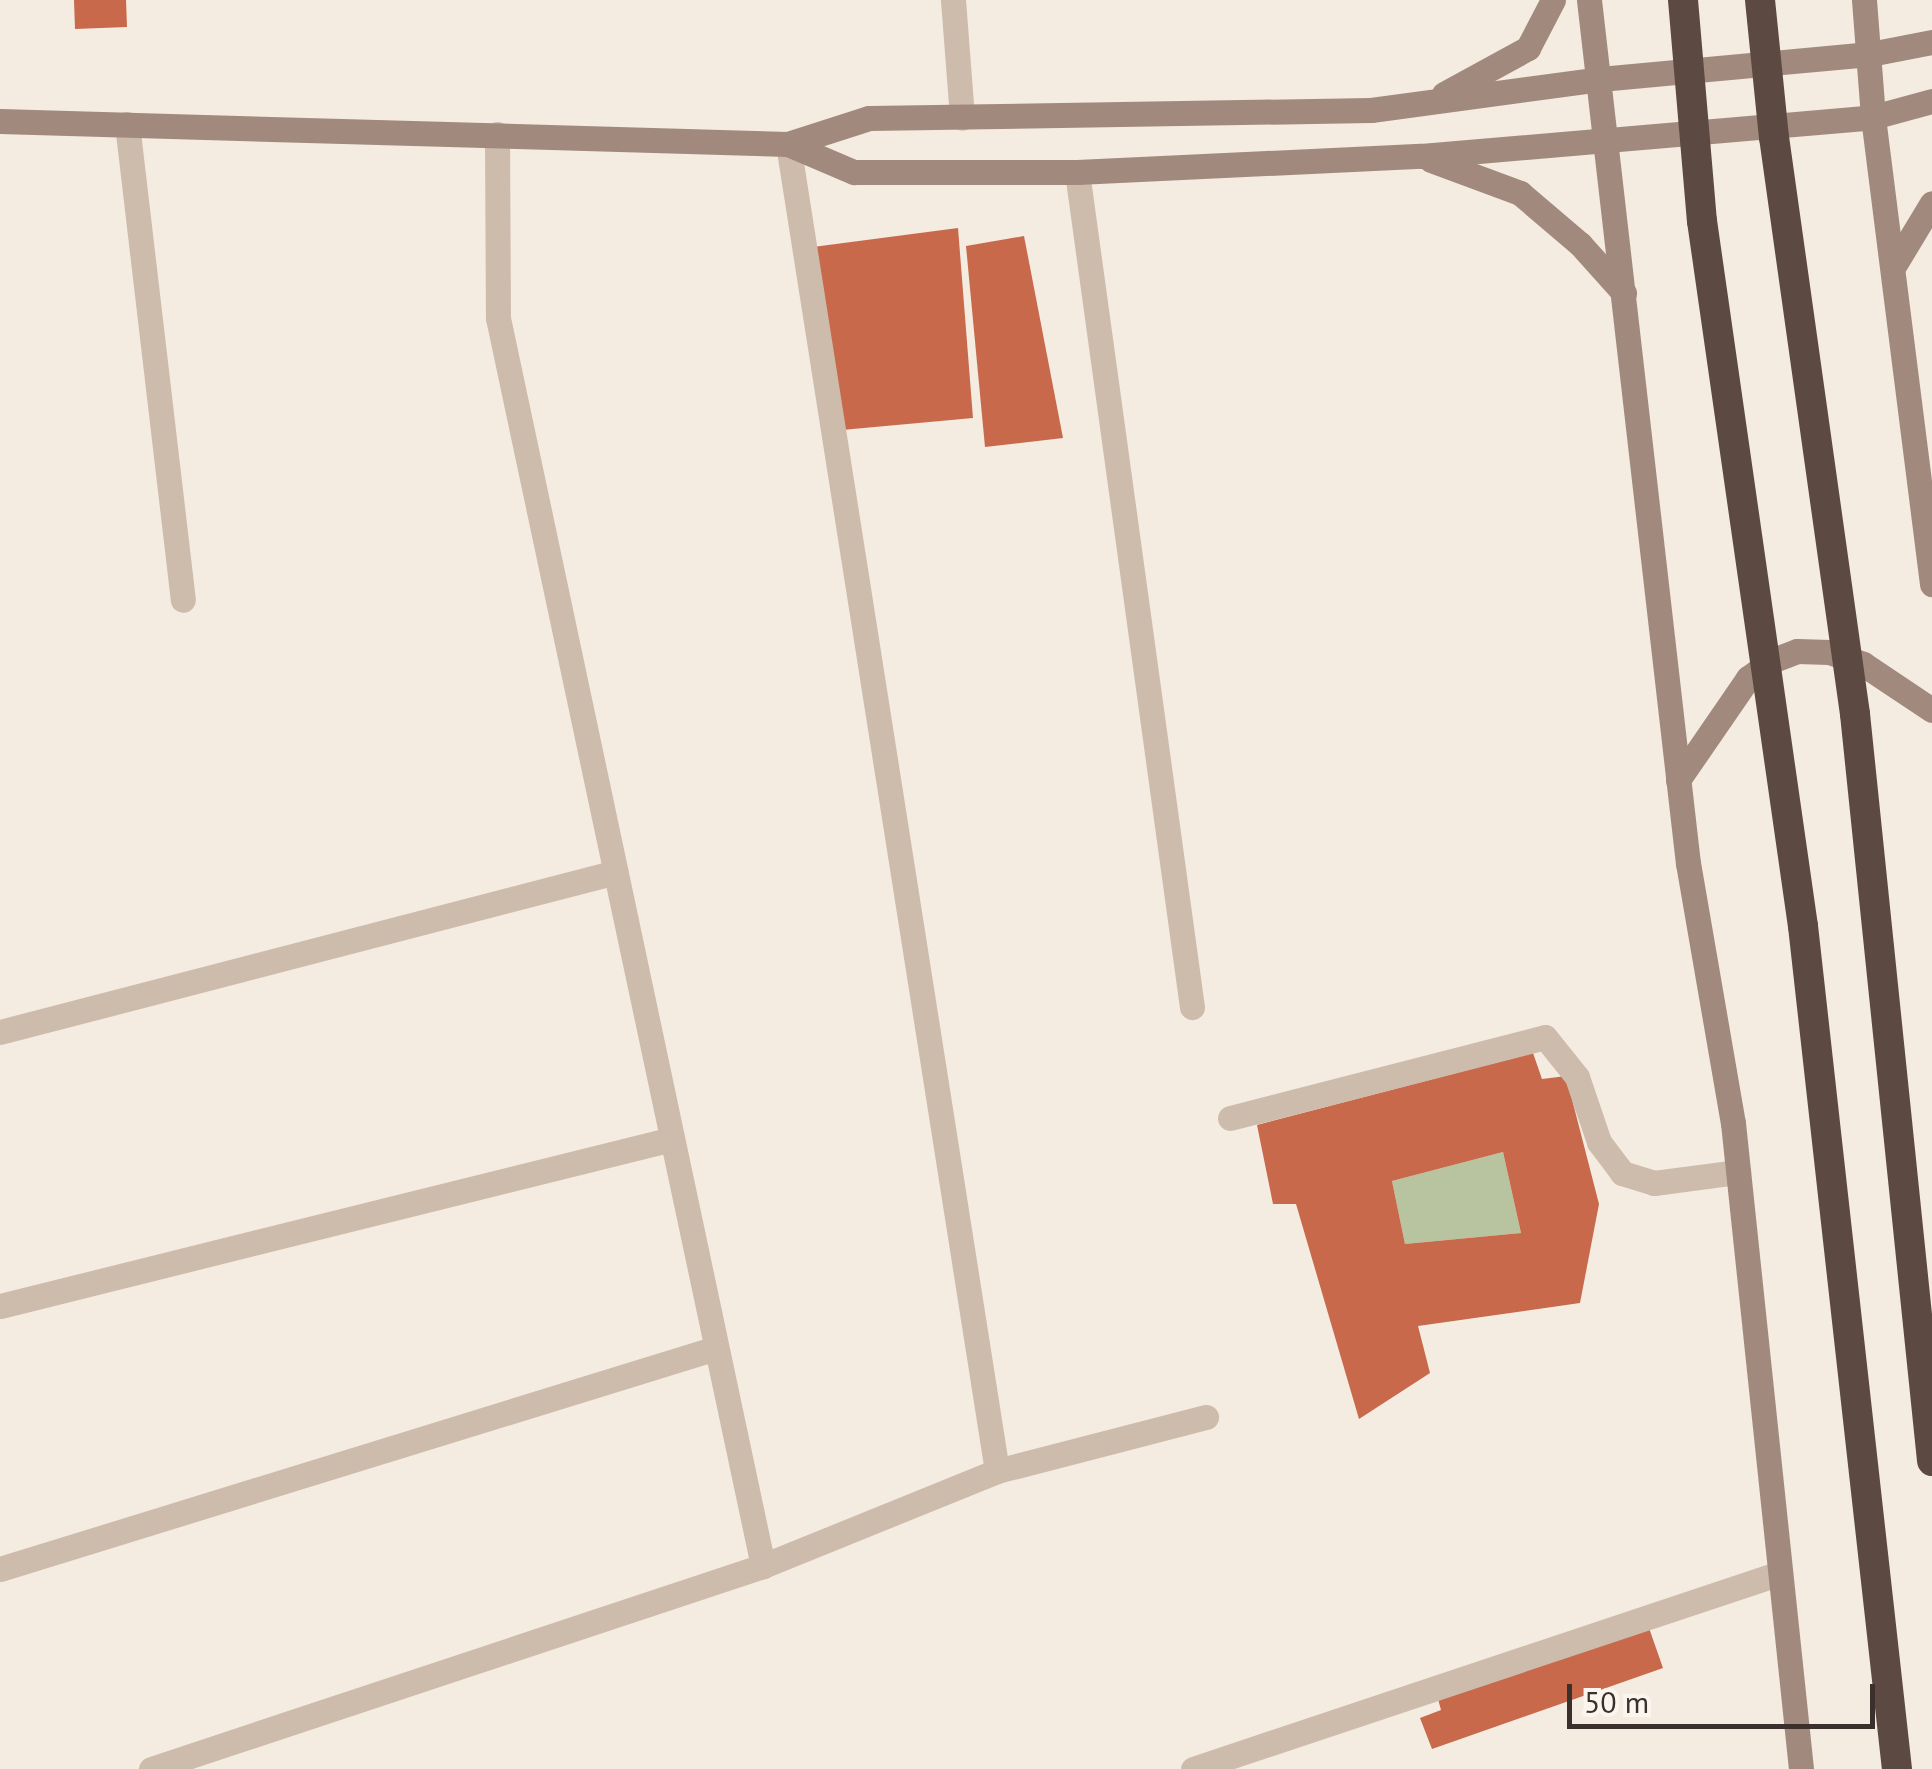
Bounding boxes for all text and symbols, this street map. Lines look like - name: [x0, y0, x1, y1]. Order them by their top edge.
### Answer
- scale bar: [1572, 1664, 1880, 1726]
- text: 50 m: [1584, 1682, 1649, 1721]

